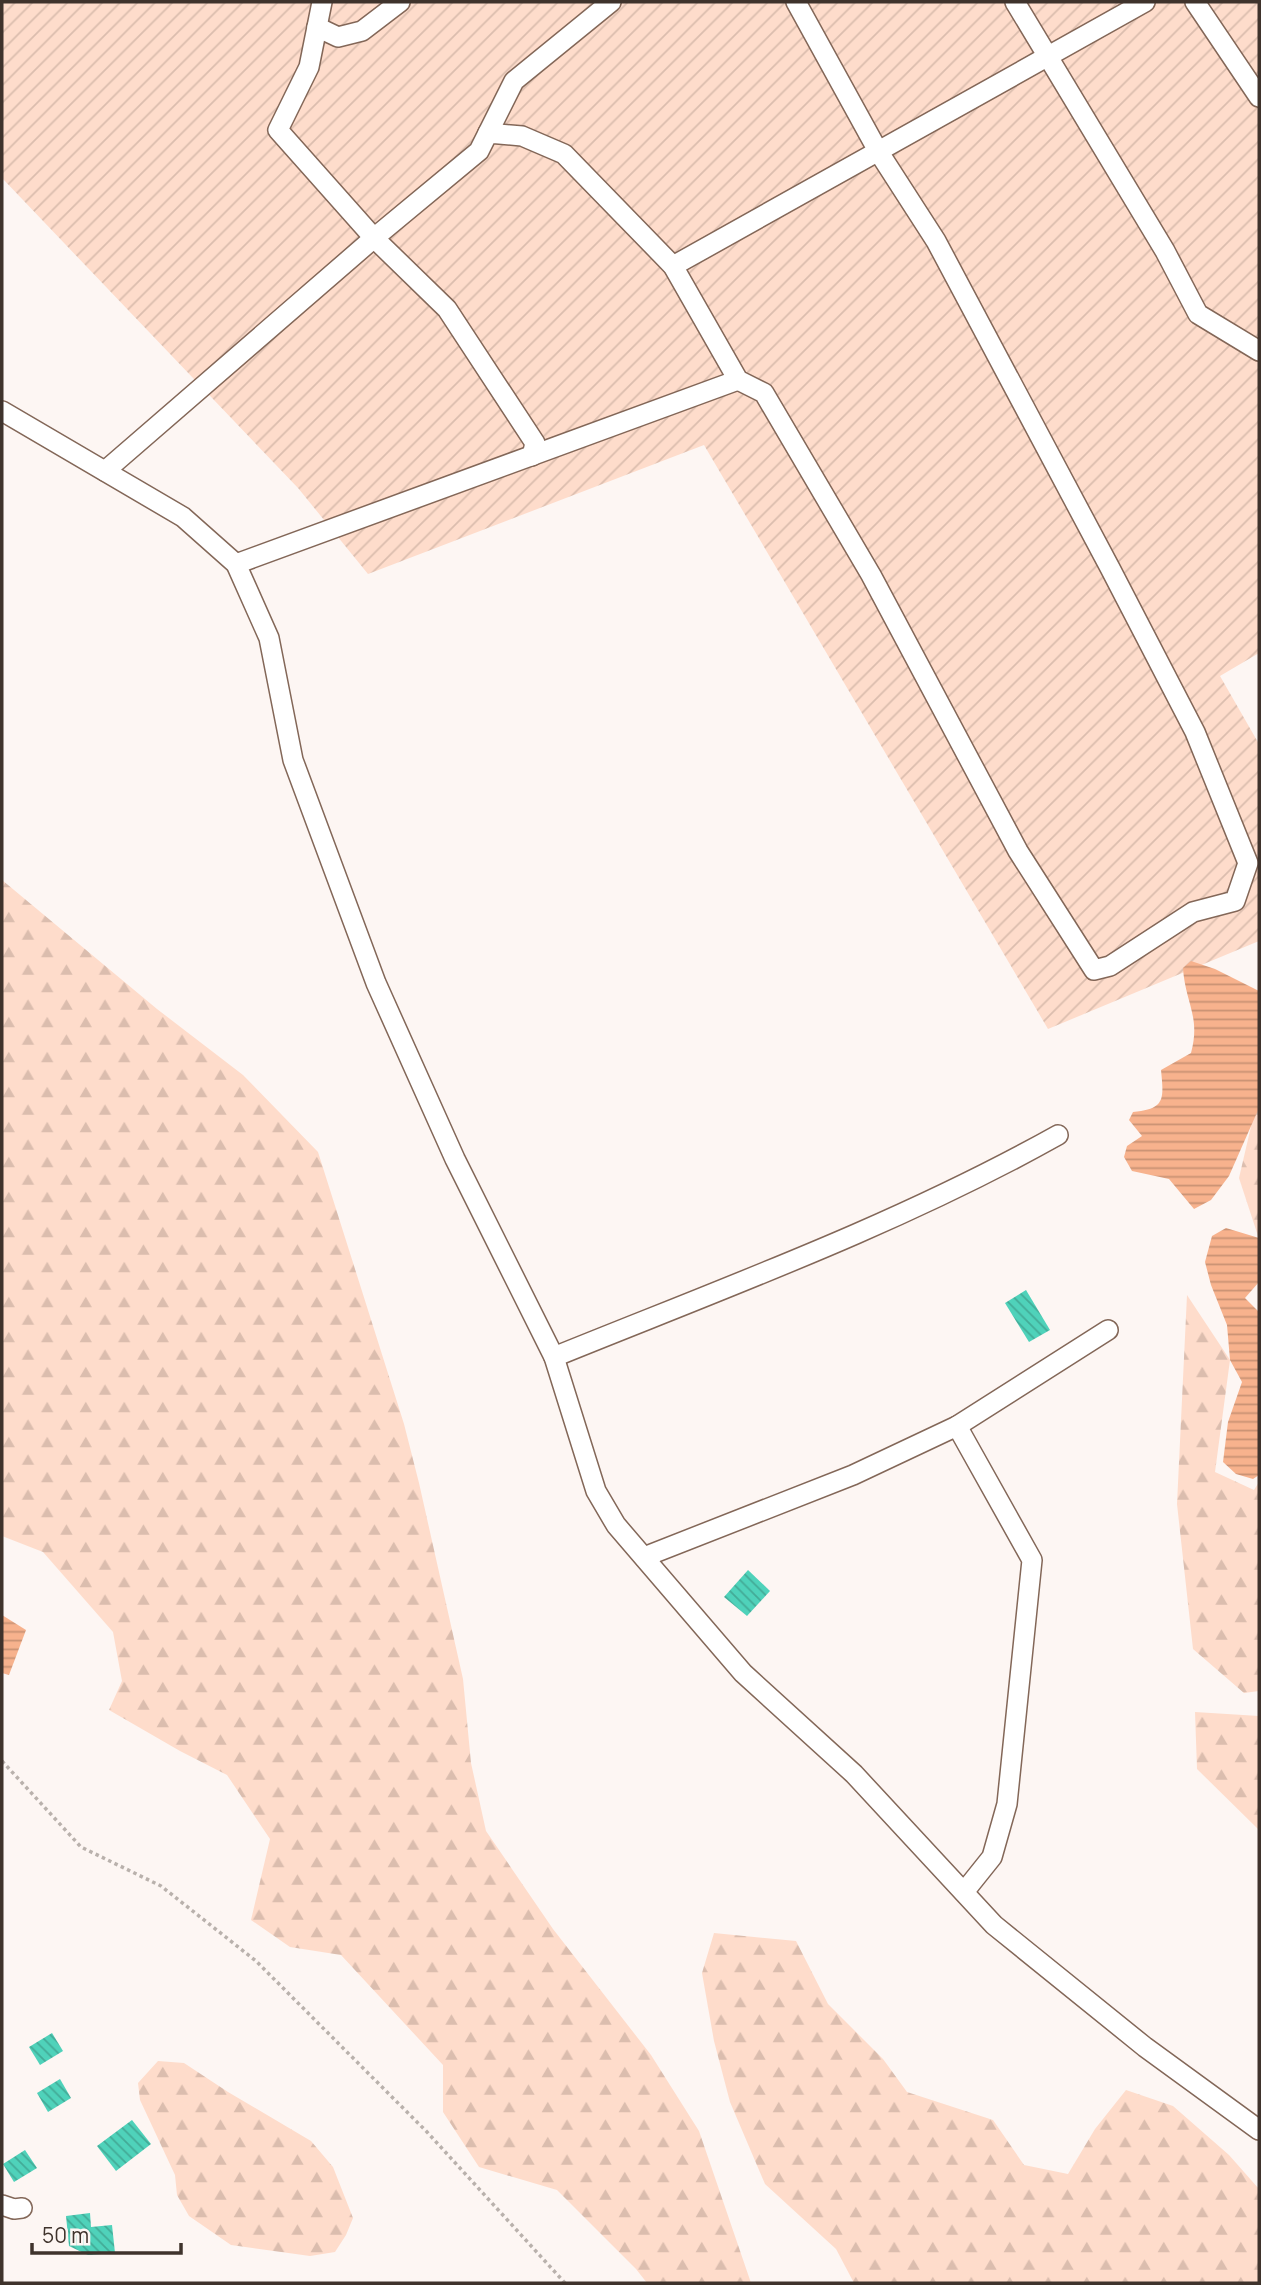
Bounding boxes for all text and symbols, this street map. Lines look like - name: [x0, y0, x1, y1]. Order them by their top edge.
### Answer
- scale bar: [32, 2212, 180, 2256]
- text: 50 m: [42, 2221, 89, 2249]

